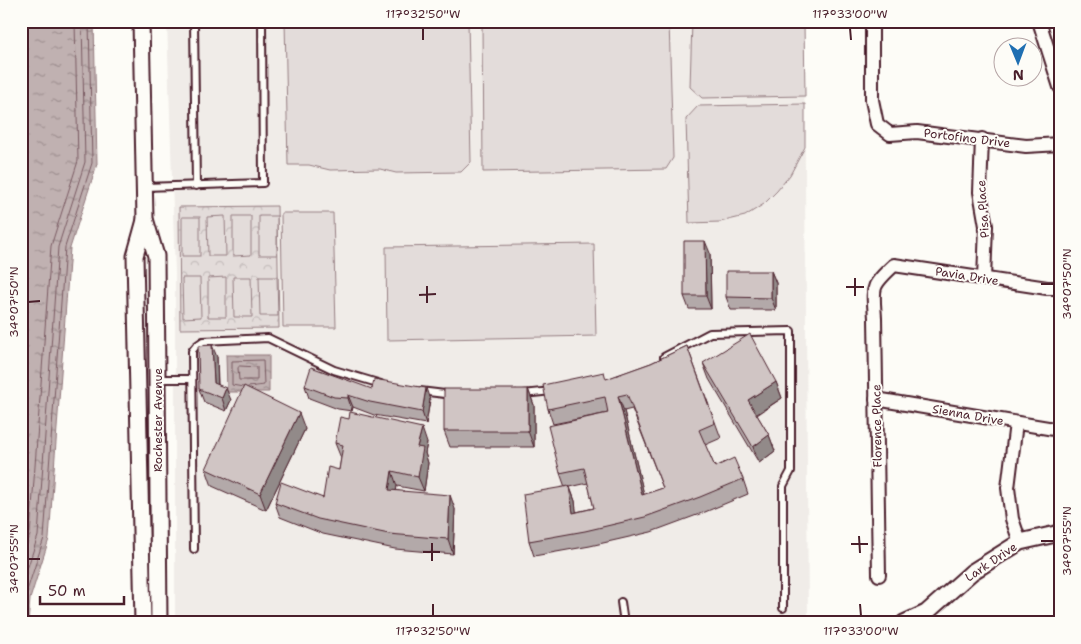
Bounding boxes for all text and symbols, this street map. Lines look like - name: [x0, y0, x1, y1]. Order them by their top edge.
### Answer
- text: 117°32'50"W: [386, 6, 460, 22]
- text: 117°33'00"W: [812, 6, 888, 22]
- north arrow: [994, 38, 1044, 88]
- text: N: [1013, 66, 1024, 84]
- street label: Portofino Drive: [923, 125, 1011, 151]
- street label: Pisa Place: [973, 179, 993, 238]
- text: 34°07'50"N: [1059, 248, 1075, 320]
- street label: Pavia Drive: [934, 263, 1000, 289]
- text: 34°07'50"N: [6, 266, 22, 338]
- street label: Rochester Avenue: [150, 368, 166, 472]
- street label: Florence Place: [868, 384, 886, 468]
- street label: Sienna Drive: [931, 401, 1005, 429]
- text: 34°07'55"N: [1059, 506, 1075, 576]
- text: 34°07'55"N: [6, 524, 22, 594]
- street label: Lark Drive: [962, 539, 1020, 585]
- scale bar: [40, 574, 124, 606]
- text: 50 m: [48, 581, 86, 601]
- text: 117°32'50"W: [396, 623, 470, 639]
- text: 117°33'00"W: [823, 623, 899, 639]

